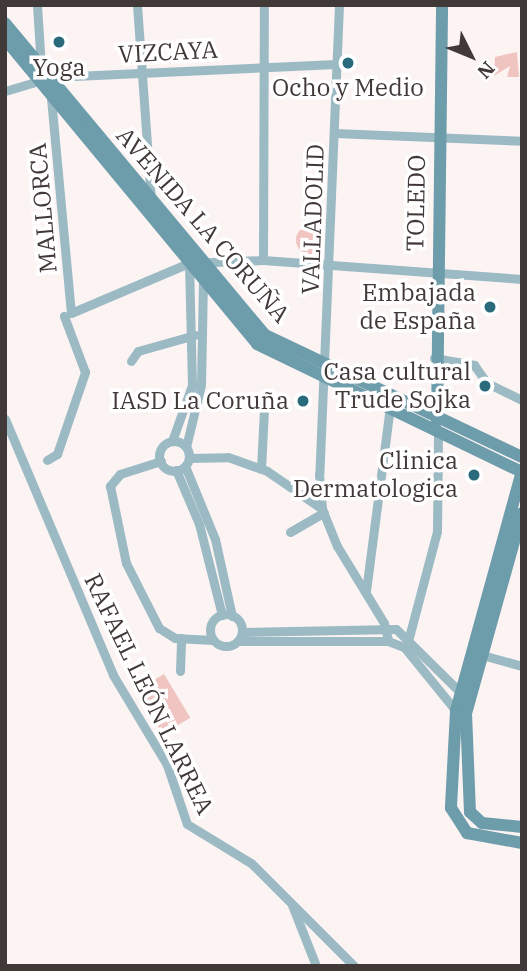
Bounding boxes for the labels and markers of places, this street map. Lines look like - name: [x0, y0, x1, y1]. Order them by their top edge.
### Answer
- marker: Yoga: [51, 34, 67, 50]
- place label: Yoga: [32, 54, 86, 82]
- marker: Ocho y Medio: [340, 55, 356, 71]
- place label: Ocho y Medio: [272, 74, 424, 102]
- place label: Embajada de España: [359, 279, 476, 335]
- marker: Embajada de España: [482, 299, 498, 315]
- place label: Casa cultural Trude Sojka: [323, 358, 471, 414]
- marker: Casa cultural Trude Sojka: [477, 378, 493, 394]
- place label: IASD La Coruña: [111, 387, 289, 415]
- marker: IASD La Coruña: [295, 393, 311, 409]
- place label: Clinica Dermatologica: [293, 447, 458, 503]
- marker: Clinica Dermatologica: [464, 465, 484, 485]

